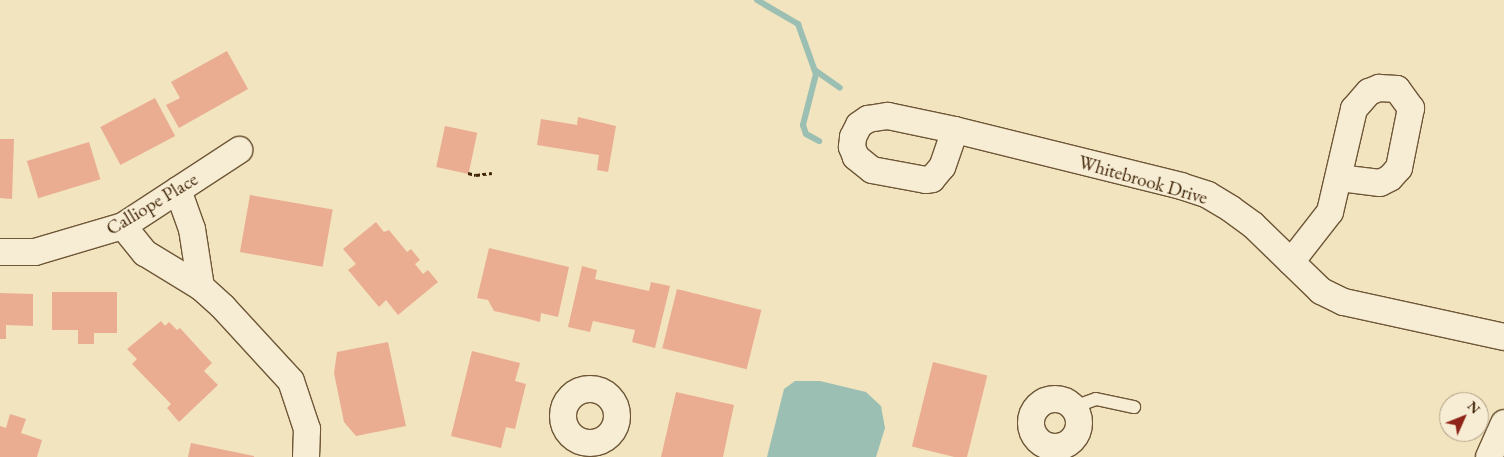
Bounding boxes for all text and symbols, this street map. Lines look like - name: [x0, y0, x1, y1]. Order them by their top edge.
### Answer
- street label: Whitebrook Drive: [1076, 151, 1210, 209]
- street label: Calliope Place: [102, 168, 202, 240]
- north arrow: [1439, 392, 1489, 442]
- text: N: [1464, 397, 1484, 418]

